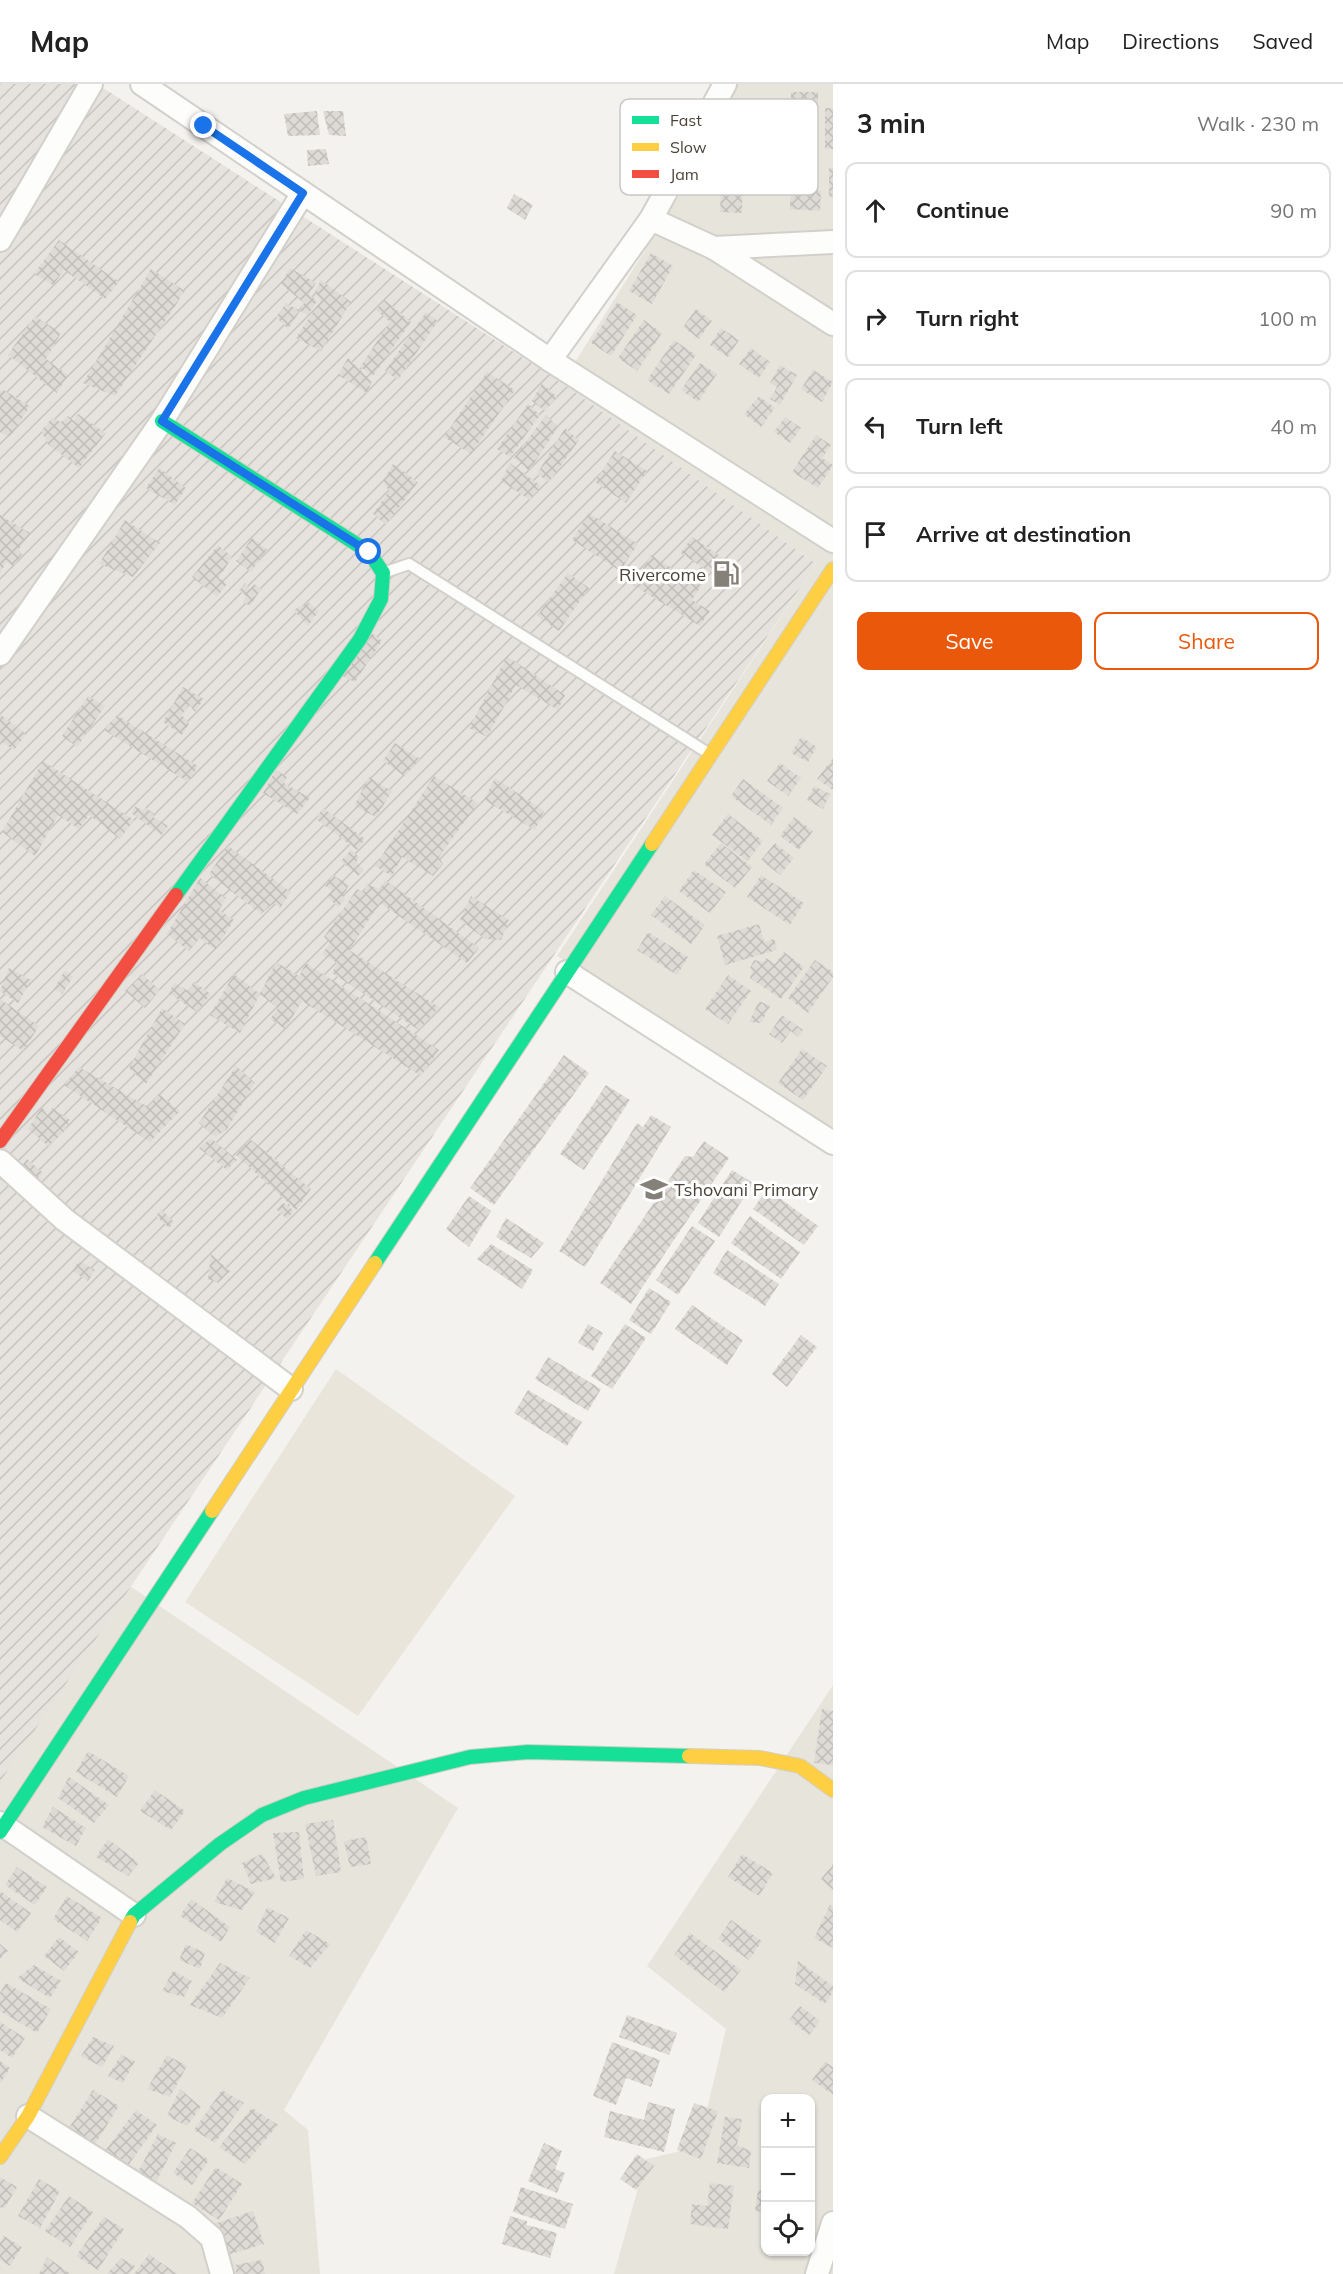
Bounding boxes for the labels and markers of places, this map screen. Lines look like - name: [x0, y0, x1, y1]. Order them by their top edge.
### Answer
- fuel station icon: Rivercome: [711, 559, 741, 589]
- place label: Rivercome: [619, 563, 706, 586]
- school or university icon: Tshovani Primary: [639, 1174, 669, 1204]
- place label: Tshovani Primary: [674, 1178, 819, 1201]

